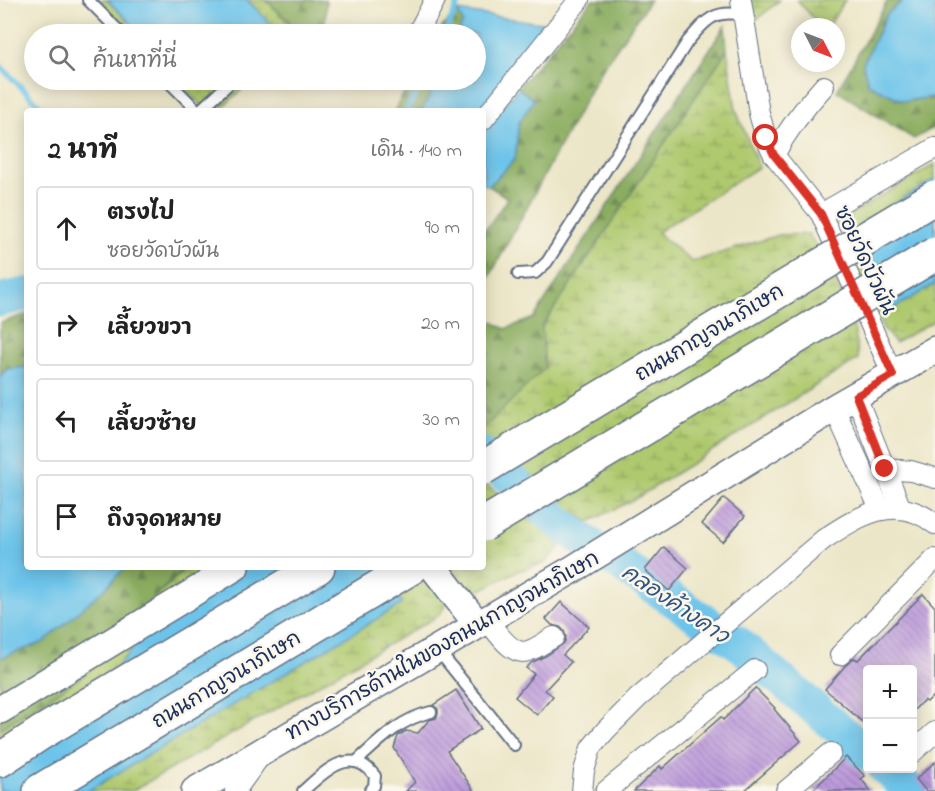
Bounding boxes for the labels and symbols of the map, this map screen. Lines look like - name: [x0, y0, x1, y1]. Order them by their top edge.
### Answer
- north arrow: [791, 18, 845, 72]
- route start: [752, 124, 778, 150]
- street label: ซอยวัดบัวผัน: [826, 201, 903, 320]
- street label: ถนนกาญจนาภิเษก: [630, 277, 790, 390]
- route end: [871, 455, 897, 481]
- street label: ทางบริการด้านในของถนนกาญจนาภิเษก: [281, 544, 605, 749]
- water label: คลองค้างคาว: [614, 558, 736, 654]
- street label: ถนนกาญจนาภิเษก: [147, 624, 307, 737]

